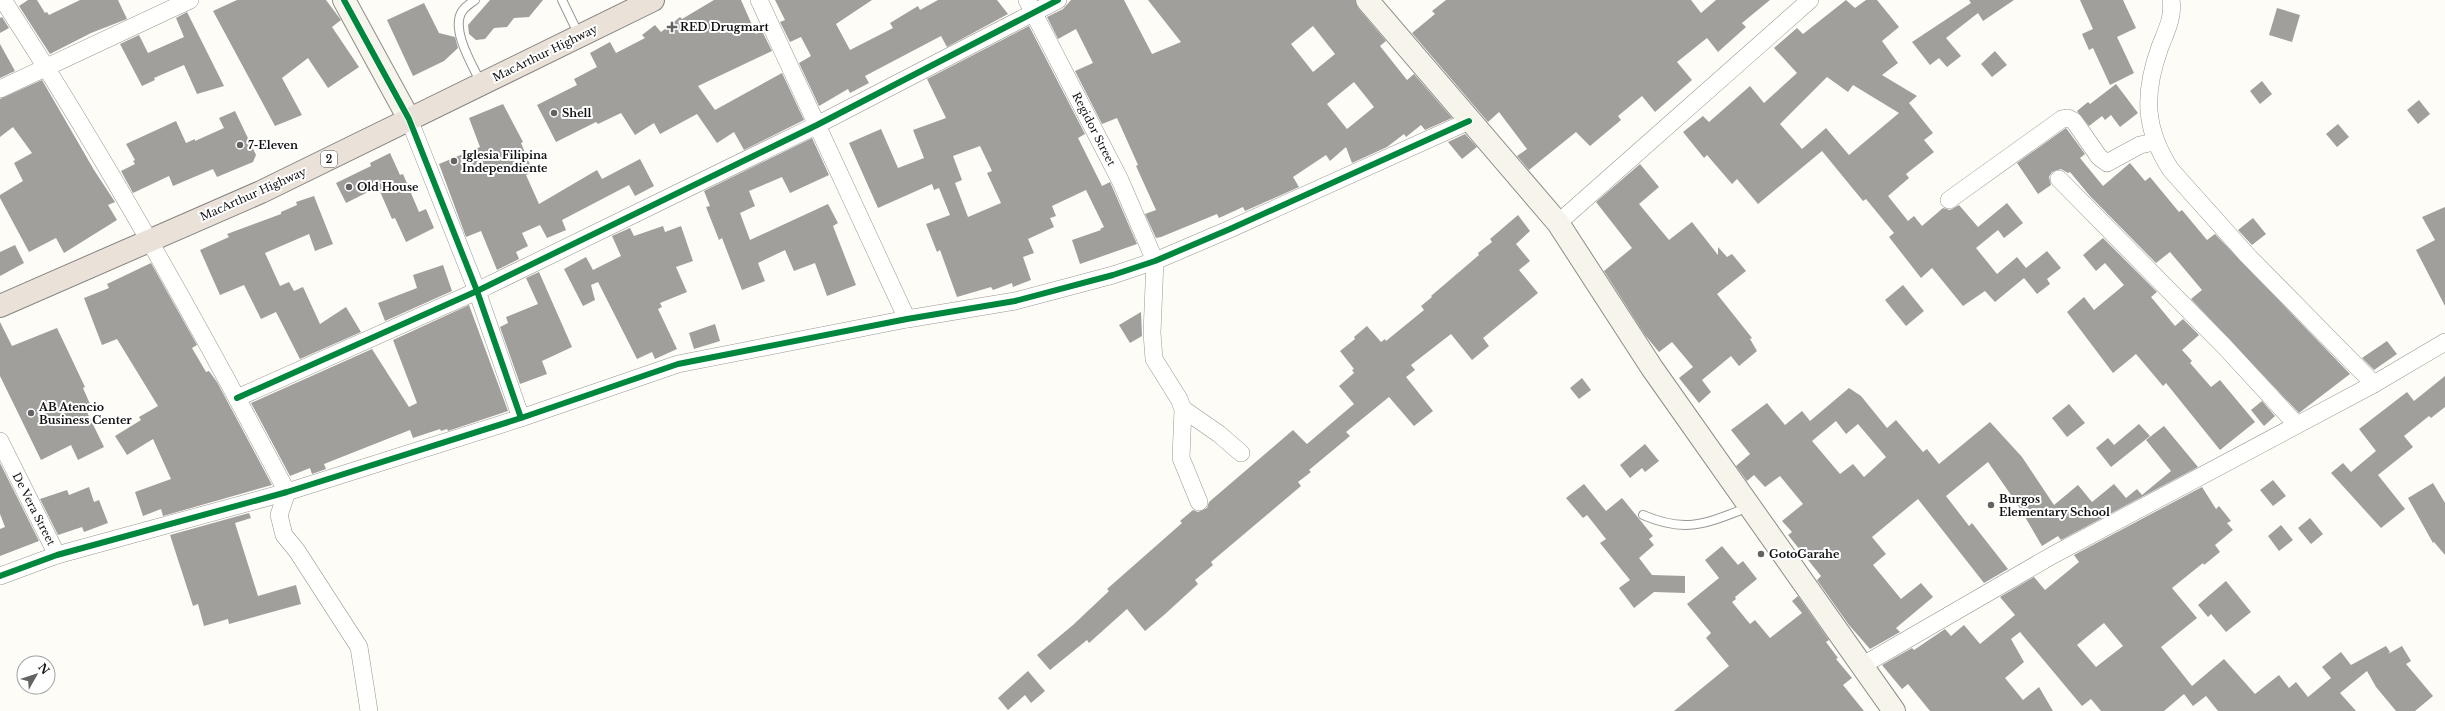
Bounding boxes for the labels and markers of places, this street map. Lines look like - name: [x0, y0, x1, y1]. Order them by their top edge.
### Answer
- place label: RED Drugmart: [680, 20, 769, 34]
- marker: RED Drugmart: [667, 22, 677, 32]
- place label: Shell: [562, 106, 591, 120]
- marker: Shell: [549, 108, 559, 118]
- place label: 7-Eleven: [248, 138, 298, 152]
- marker: 7-Eleven: [235, 140, 245, 150]
- place label: Iglesia Filipina Independiente: [462, 148, 548, 175]
- marker: Iglesia Filipina Independiente: [449, 156, 459, 166]
- place label: Old House: [357, 180, 419, 194]
- marker: Old House: [344, 182, 354, 192]
- place label: AB Atencio Business Center: [38, 400, 132, 427]
- marker: AB Atencio Business Center: [26, 408, 36, 418]
- place label: Burgos Elementary School: [1999, 492, 2110, 519]
- marker: Burgos Elementary School: [1986, 500, 1996, 510]
- place label: GotoGarahe: [1769, 547, 1840, 561]
- marker: GotoGarahe: [1756, 549, 1766, 559]

